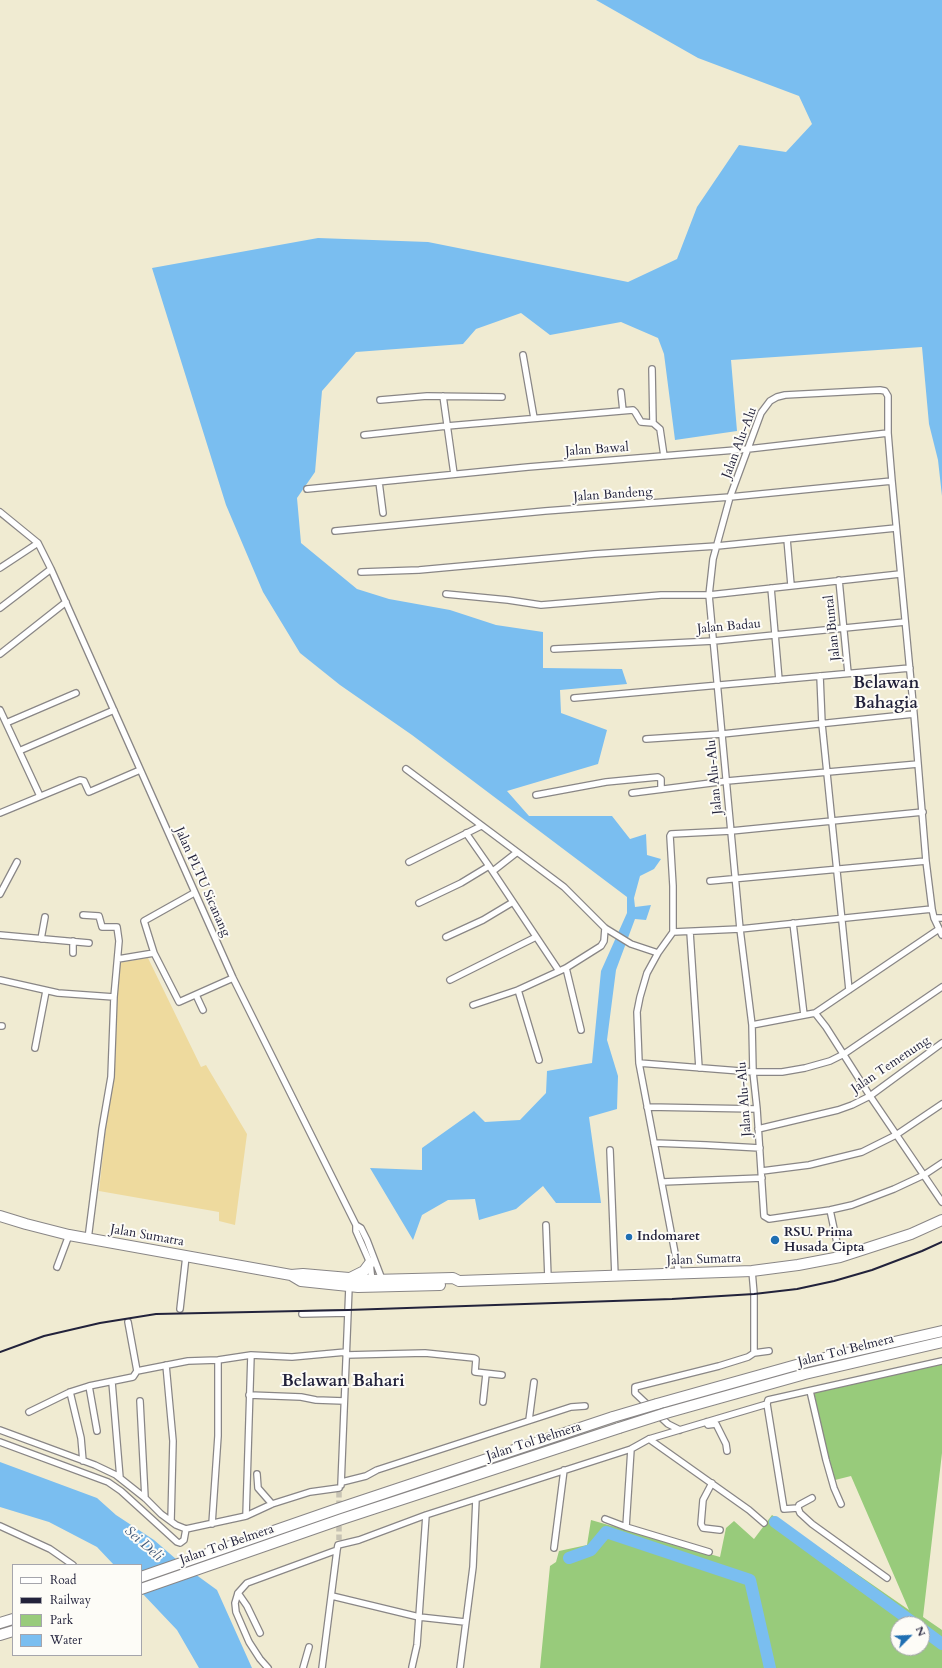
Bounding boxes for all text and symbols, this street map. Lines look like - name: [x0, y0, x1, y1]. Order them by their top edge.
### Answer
- street label: Jalan Alu-Alu: [719, 405, 761, 481]
- street label: Jalan Bawal: [565, 440, 629, 460]
- street label: Jalan Bandeng: [573, 484, 653, 506]
- street label: Jalan Buntal: [822, 594, 844, 662]
- street label: Jalan Badau: [696, 616, 762, 638]
- district label: Belawan Bahagia: [853, 674, 919, 714]
- street label: Jalan Alu-Alu: [704, 739, 726, 815]
- street label: Jalan PLTU Sicanang: [171, 825, 233, 939]
- street label: Jalan Temenung: [849, 1033, 933, 1097]
- street label: Jalan Alu-Alu: [735, 1061, 755, 1137]
- street label: Jalan Sumatra: [109, 1222, 185, 1250]
- place label: RSU. Prima Husada Cipta: [784, 1225, 864, 1256]
- place label: Indomaret: [637, 1229, 700, 1245]
- marker: Indomaret: [624, 1232, 634, 1242]
- marker: RSU. Prima Husada Cipta: [769, 1234, 781, 1246]
- street label: Jalan Sumatra: [666, 1251, 742, 1269]
- street label: Jalan Tol Belmera: [796, 1332, 896, 1370]
- district label: Belawan Bahari: [281, 1372, 405, 1392]
- street label: Jalan Tol Belmera: [485, 1419, 583, 1465]
- street label: Jalan Tol Belmera: [178, 1522, 276, 1568]
- water label: Sei Deli: [121, 1523, 165, 1565]
- legend: [12, 1564, 142, 1656]
- text: Road: [50, 1572, 76, 1588]
- text: Railway: [50, 1592, 91, 1608]
- text: Park: [50, 1612, 73, 1628]
- north arrow: [890, 1616, 930, 1656]
- text: N: [912, 1624, 929, 1639]
- text: Water: [50, 1632, 82, 1648]

